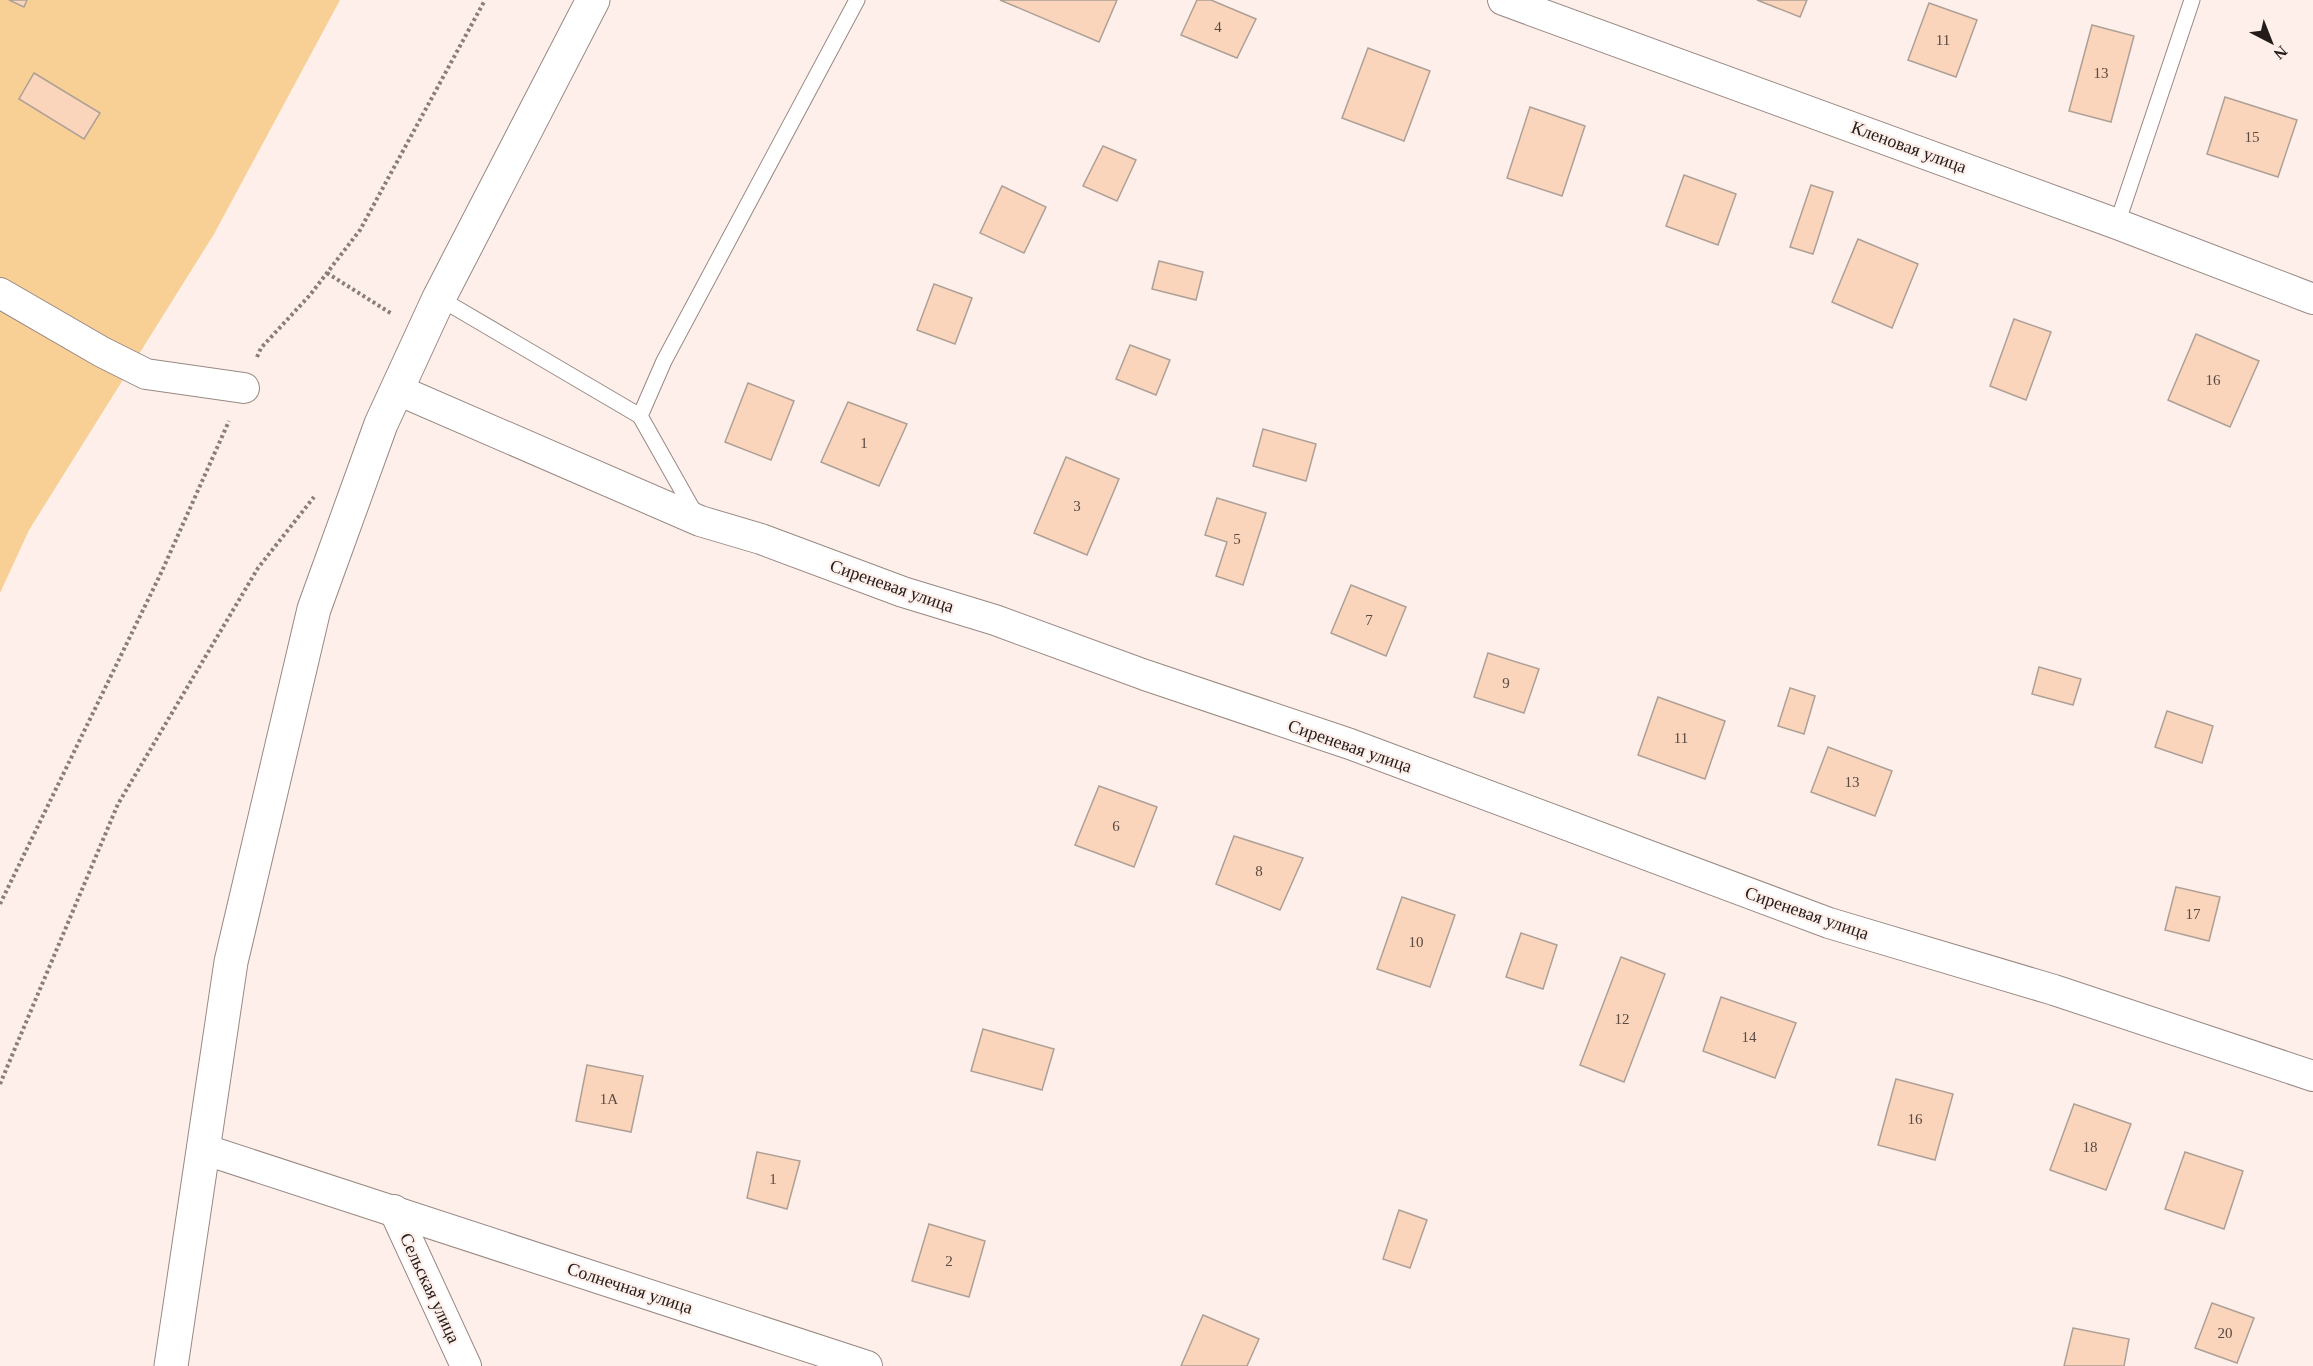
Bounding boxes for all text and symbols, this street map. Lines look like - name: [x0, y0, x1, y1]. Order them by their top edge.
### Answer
- north arrow: [2241, 12, 2301, 72]
- house number: 4: [1214, 19, 1222, 35]
- house number: 11: [1936, 32, 1950, 48]
- text: N: [2270, 43, 2291, 63]
- house number: 13: [2094, 65, 2109, 81]
- street label: Кленовая улица: [1849, 117, 1969, 177]
- house number: 15: [2245, 129, 2260, 145]
- house number: 16: [2206, 372, 2221, 388]
- house number: 1: [860, 435, 868, 451]
- house number: 3: [1073, 498, 1081, 514]
- house number: 5: [1233, 531, 1241, 547]
- street label: Сиреневая улица: [827, 555, 957, 617]
- house number: 7: [1365, 612, 1373, 628]
- house number: 9: [1502, 675, 1510, 691]
- street label: Сиреневая улица: [1285, 715, 1415, 777]
- house number: 11: [1674, 730, 1688, 746]
- house number: 13: [1845, 774, 1860, 790]
- house number: 6: [1112, 818, 1120, 834]
- house number: 8: [1255, 863, 1263, 879]
- street label: Сиреневая улица: [1742, 882, 1872, 944]
- house number: 17: [2186, 906, 2201, 922]
- house number: 10: [1409, 934, 1424, 950]
- house number: 12: [1615, 1011, 1630, 1027]
- house number: 14: [1742, 1029, 1757, 1045]
- house number: 1А: [600, 1091, 618, 1107]
- house number: 16: [1908, 1111, 1923, 1127]
- house number: 18: [2083, 1139, 2098, 1155]
- house number: 1: [769, 1171, 777, 1187]
- street label: Сельская улица: [396, 1230, 464, 1346]
- house number: 2: [945, 1253, 953, 1269]
- street label: Солнечная улица: [565, 1258, 695, 1318]
- house number: 20: [2218, 1325, 2233, 1341]

